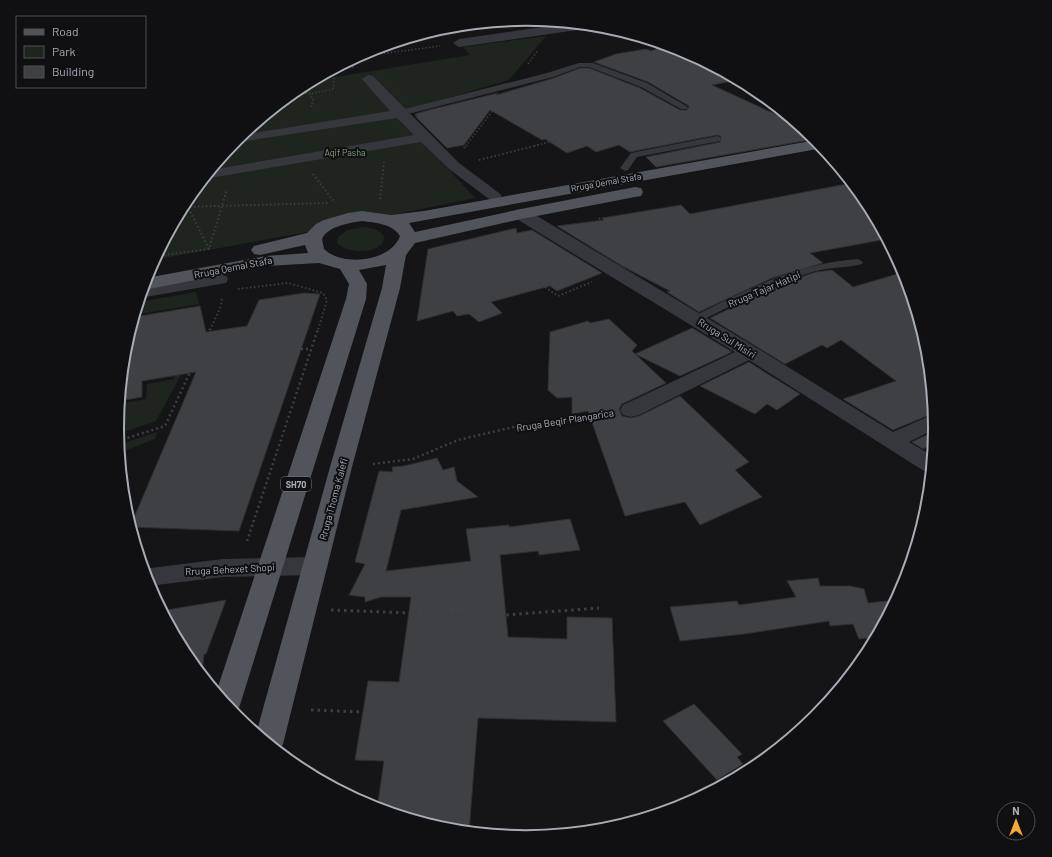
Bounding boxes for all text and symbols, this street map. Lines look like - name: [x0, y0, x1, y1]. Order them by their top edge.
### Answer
- legend: [16, 16, 146, 88]
- text: Road: [52, 24, 79, 38]
- text: Park: [52, 44, 76, 58]
- text: Building: [52, 64, 94, 78]
- park label: Aqif Pasha: [324, 147, 366, 158]
- street label: Rruga Qemal Stafa: [570, 170, 642, 194]
- street label: Rruga Qemal Stafa: [193, 254, 273, 280]
- street label: Rruga Tajar Hatipi: [726, 268, 802, 310]
- street label: Rruga Sul Misiri: [696, 315, 758, 361]
- street label: Rruga Beqir Plangarica: [515, 406, 615, 434]
- street label: Rruga Thoma Kalefi: [316, 457, 350, 541]
- road number: SH70: [281, 477, 311, 491]
- street label: Rruga Behexet Shopi: [185, 561, 275, 577]
- north arrow: [996, 801, 1036, 841]
- text: N: [1012, 804, 1020, 817]

